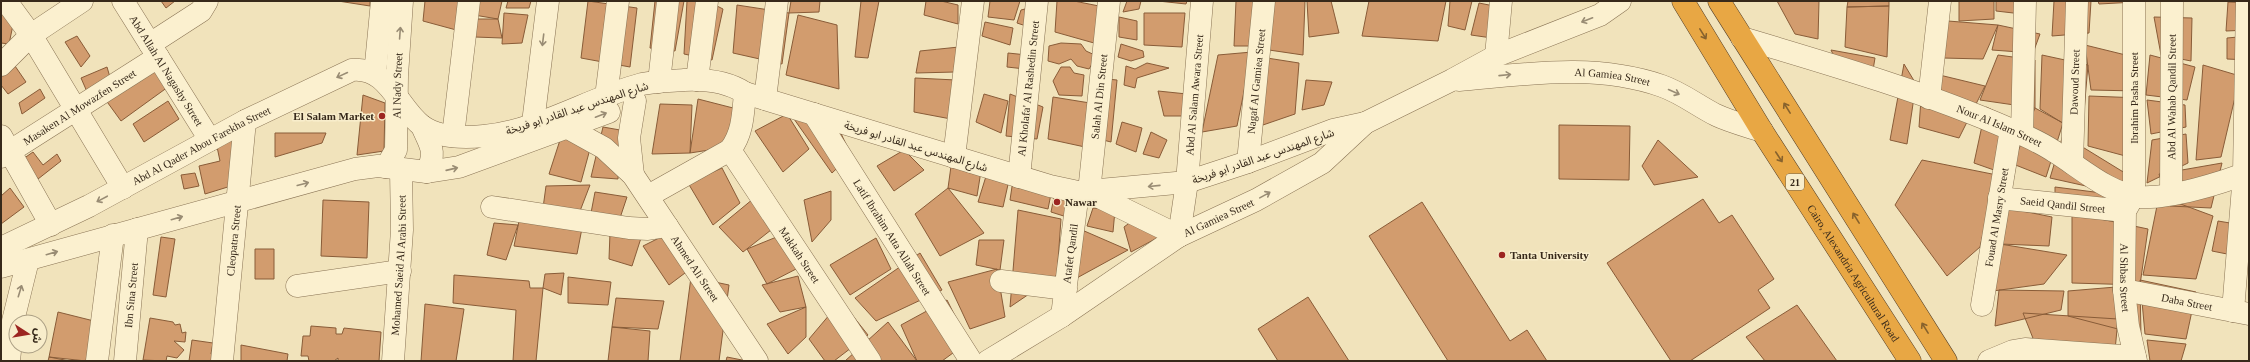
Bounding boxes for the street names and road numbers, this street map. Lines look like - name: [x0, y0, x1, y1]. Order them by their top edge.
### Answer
- street label: Abd Allah Al Nagashy Street: [127, 13, 206, 128]
- street label: Al Kholafa' Al Rashedin Street: [1015, 20, 1041, 157]
- street label: Nagaf Al Gamiea Street: [1245, 28, 1267, 134]
- street label: Abd Al Salam Awara Street: [1183, 34, 1205, 156]
- street label: Abd Al Wahab Qandil Street: [2165, 34, 2178, 160]
- street label: Dawoud Street: [2067, 49, 2082, 115]
- street label: Al Nady Street: [390, 52, 405, 119]
- street label: Ibrahim Pasha Street: [2128, 52, 2140, 144]
- street label: Salah Al Din Street: [1089, 53, 1109, 140]
- street label: Al Gamiea Street: [1574, 66, 1652, 88]
- street label: Masaken Al Mowazfen Street: [21, 67, 138, 147]
- street label: شارع المهندس عبد القادر ابو فريخة: [504, 79, 651, 139]
- street label: Nour Al Islam Street: [1955, 102, 2044, 149]
- street label: Abd Al Qader Abou Farekha Street: [130, 104, 272, 187]
- street label: شارع المهندس عبد القادر ابو فريخة: [842, 118, 990, 176]
- street label: شارع المهندس عبد القادر ابو فريخة: [1190, 126, 1337, 188]
- street label: Fouad Al Masry Street: [1982, 167, 2011, 268]
- road number: 21: [1786, 174, 1804, 190]
- street label: Latif Ibrahim Atta Allah Street: [851, 177, 934, 297]
- street label: Saeid Qandil Street: [2019, 194, 2106, 215]
- street label: Mohamed Saeid Al Arabi Street: [389, 195, 408, 336]
- street label: Al Gamiea Street: [1181, 196, 1256, 239]
- street label: Cairo, Alexandria Agricultural Road: [1805, 202, 1902, 344]
- street label: Cleopatra Street: [224, 205, 243, 277]
- street label: Atafet Qandil: [1060, 223, 1080, 284]
- street label: Makkah Street: [777, 225, 822, 285]
- street label: Ahmed Ali Street: [669, 233, 722, 304]
- street label: Al Shbas Street: [2118, 243, 2132, 312]
- street label: Ibn Sina Street: [122, 262, 140, 328]
- street label: Daba Street: [2160, 291, 2213, 313]

